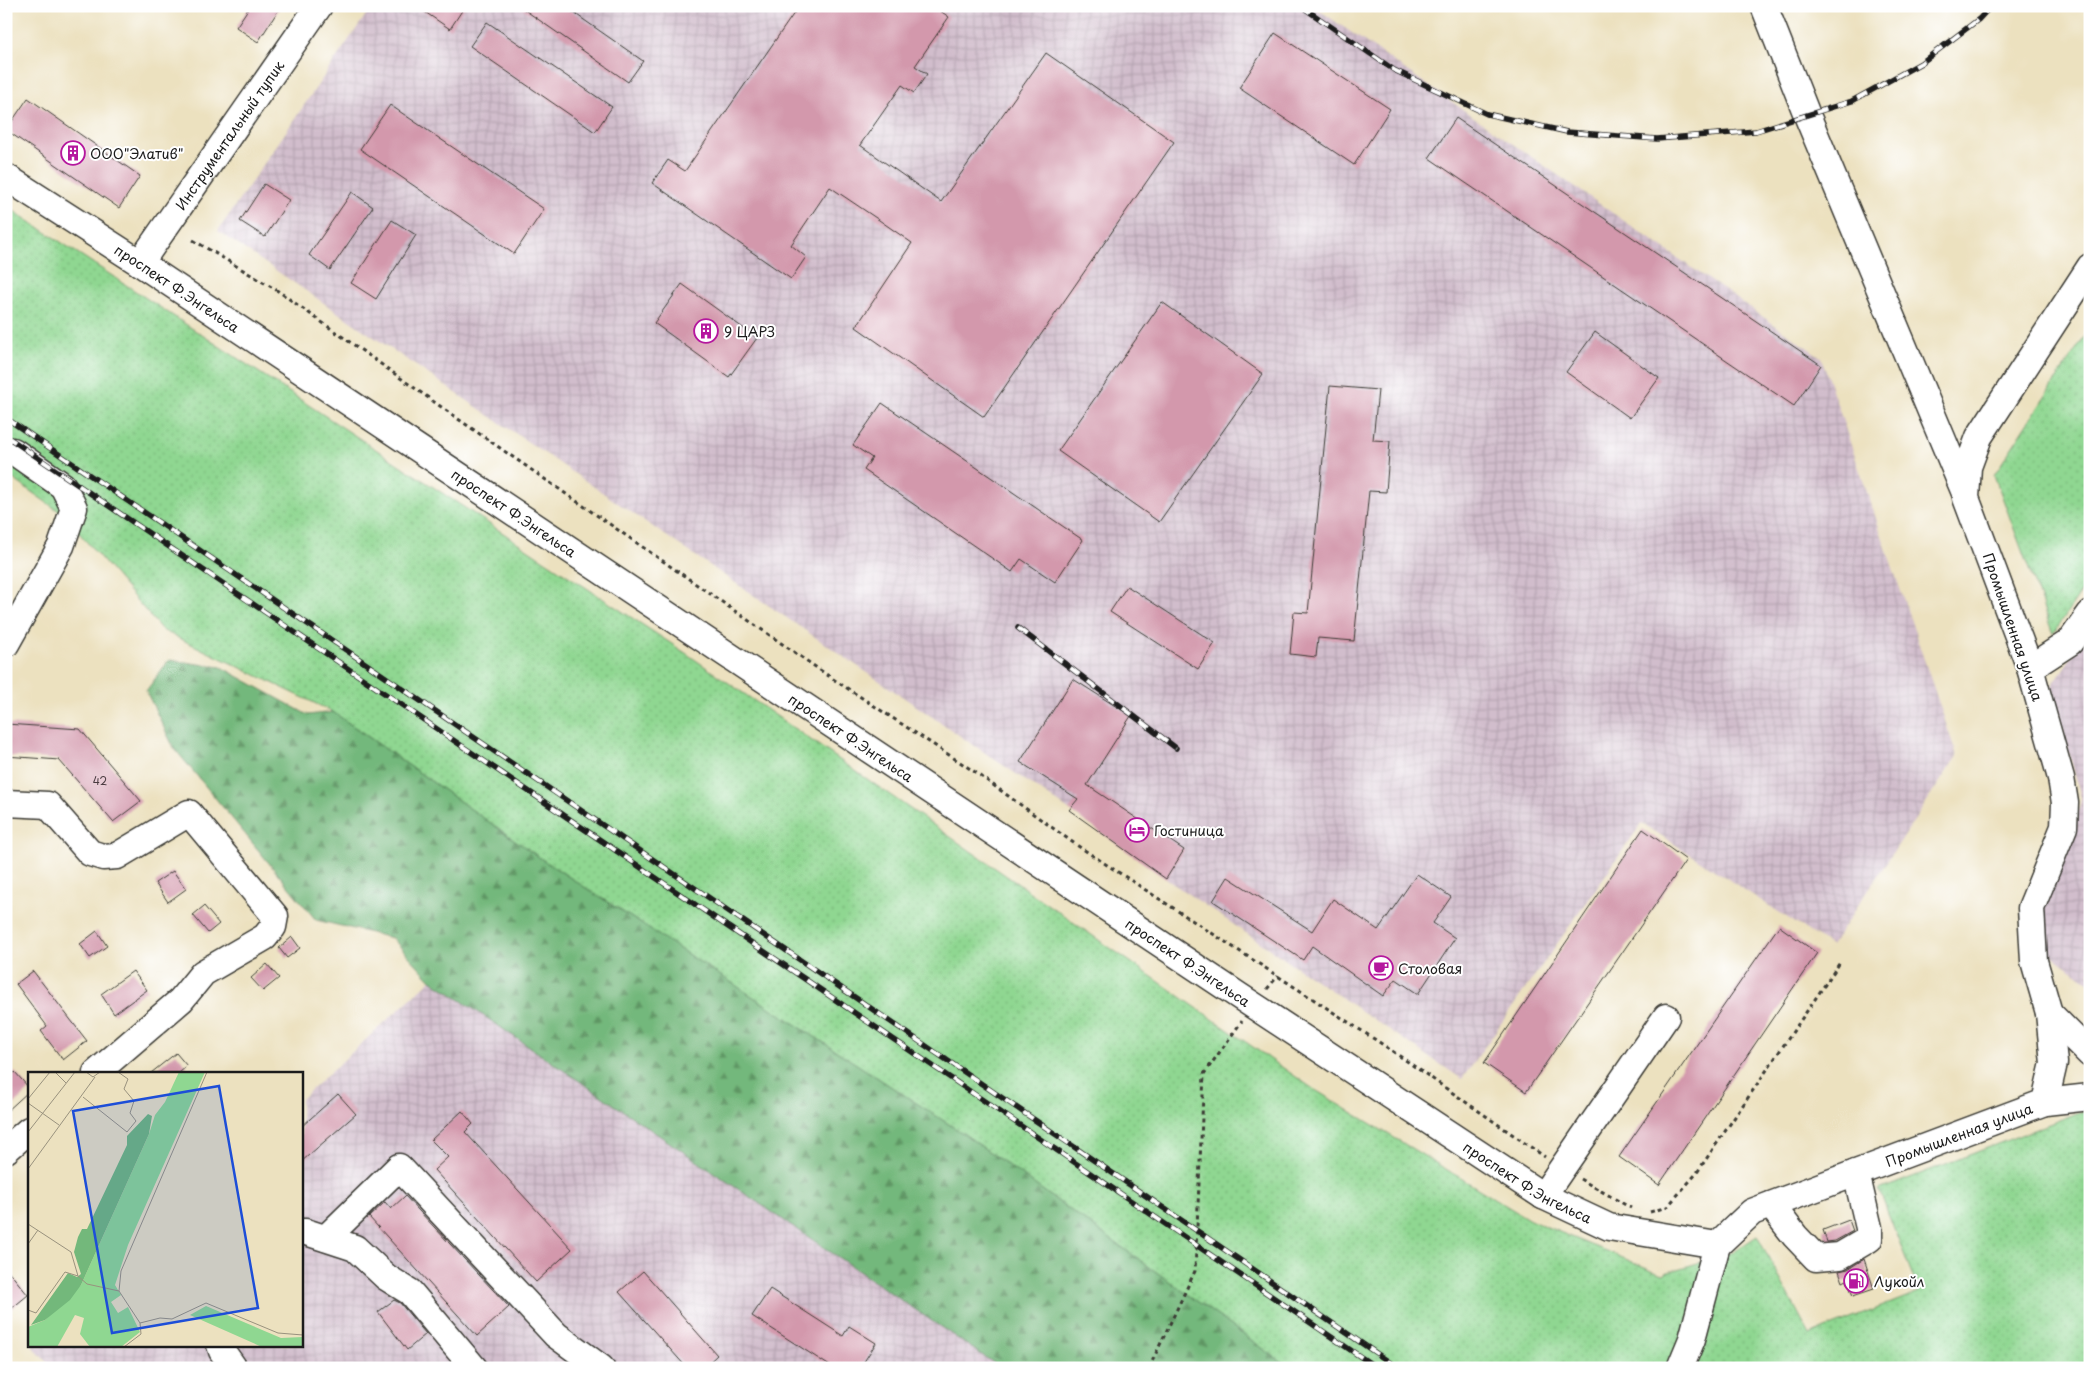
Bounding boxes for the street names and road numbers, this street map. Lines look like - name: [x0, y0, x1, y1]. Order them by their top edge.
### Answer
- street label: Инструментальный тупик: [170, 55, 289, 214]
- street label: проспект Ф.Энгельса: [111, 239, 244, 337]
- street label: проспект Ф.Энгельса: [448, 463, 581, 562]
- street label: Промышленная улица: [1978, 550, 2048, 704]
- street label: проспект Ф.Энгельса: [785, 688, 918, 787]
- street label: проспект Ф.Энгельса: [1121, 913, 1255, 1011]
- street label: Промышленная улица: [1882, 1097, 2035, 1172]
- street label: проспект Ф.Энгельса: [1459, 1136, 1596, 1228]

